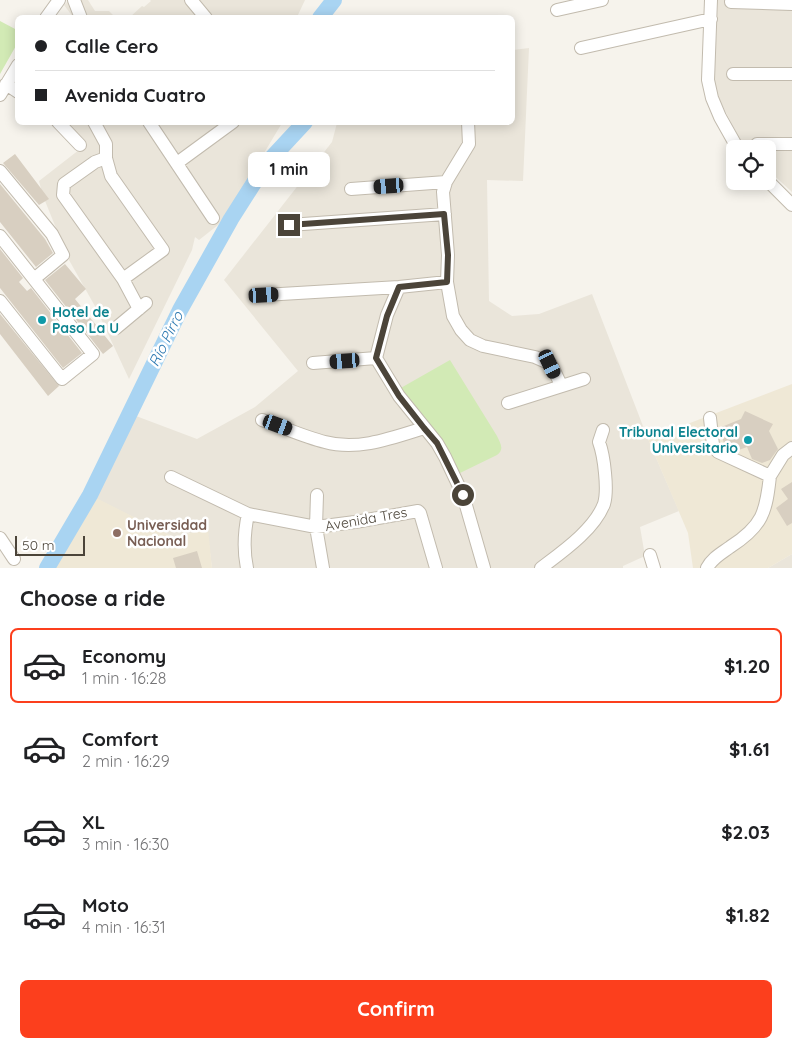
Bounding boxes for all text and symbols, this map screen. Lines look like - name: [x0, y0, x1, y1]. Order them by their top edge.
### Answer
- text: Calle Cero: [65, 34, 158, 58]
- text: Avenida Cuatro: [65, 83, 206, 107]
- map controls: [726, 140, 776, 190]
- button: locate: [726, 140, 776, 190]
- callout: 1 min: [248, 152, 330, 188]
- text: 1 min: [270, 159, 308, 179]
- car: [373, 177, 404, 195]
- route end: [278, 214, 300, 236]
- car: [248, 287, 279, 303]
- place label: Hotel de Paso La U: [52, 303, 119, 337]
- water label: Río Pirro: [144, 307, 187, 369]
- marker: Hotel de Paso La U: [36, 314, 48, 326]
- car: [536, 347, 563, 381]
- car: [329, 352, 360, 370]
- car: [261, 413, 294, 437]
- place label: Tribunal Electoral Universitario: [619, 423, 738, 457]
- marker: Tribunal Electoral Universitario: [742, 434, 754, 446]
- route start: [452, 484, 474, 506]
- street label: Avenida Tres: [324, 503, 408, 535]
- place label: Universidad Nacional: [127, 516, 207, 550]
- marker: Universidad Nacional: [111, 527, 123, 539]
- scale bar: [15, 533, 85, 556]
- text: 50 m: [22, 536, 55, 554]
- text: Choose a ride: [20, 584, 165, 612]
- icon: car: [22, 643, 67, 688]
- text: Economy: [82, 644, 166, 668]
- text: $1.20: [724, 654, 770, 678]
- text: 1 min · 16:28: [82, 668, 166, 688]
- icon: car: [22, 726, 67, 771]
- text: Comfort: [82, 727, 159, 751]
- text: $1.61: [729, 737, 770, 761]
- text: 2 min · 16:29: [82, 751, 170, 771]
- icon: car: [22, 809, 67, 854]
- text: XL: [82, 810, 105, 834]
- text: $2.03: [721, 820, 770, 844]
- text: 3 min · 16:30: [82, 834, 169, 854]
- icon: car: [22, 892, 67, 937]
- text: Moto: [82, 893, 129, 917]
- text: $1.82: [725, 903, 770, 927]
- text: 4 min · 16:31: [82, 917, 166, 937]
- button: Confirm: [20, 980, 772, 1038]

